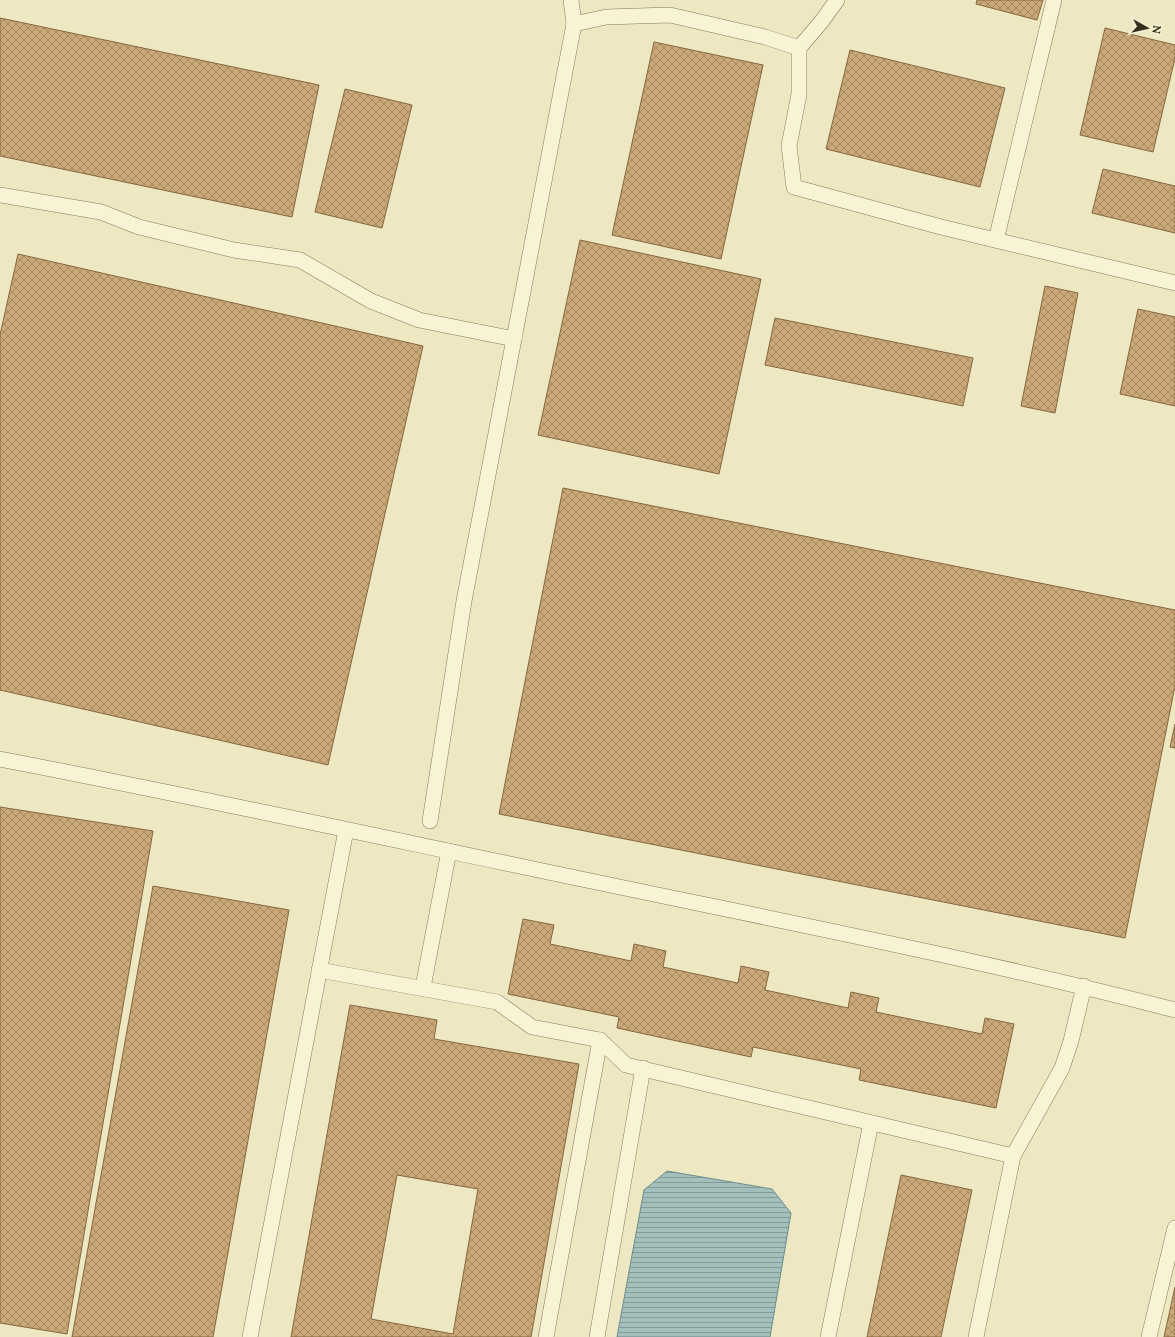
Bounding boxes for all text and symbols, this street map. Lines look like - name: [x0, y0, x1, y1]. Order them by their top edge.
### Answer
- north arrow: [1127, 8, 1167, 48]
- text: N: [1149, 24, 1164, 35]

